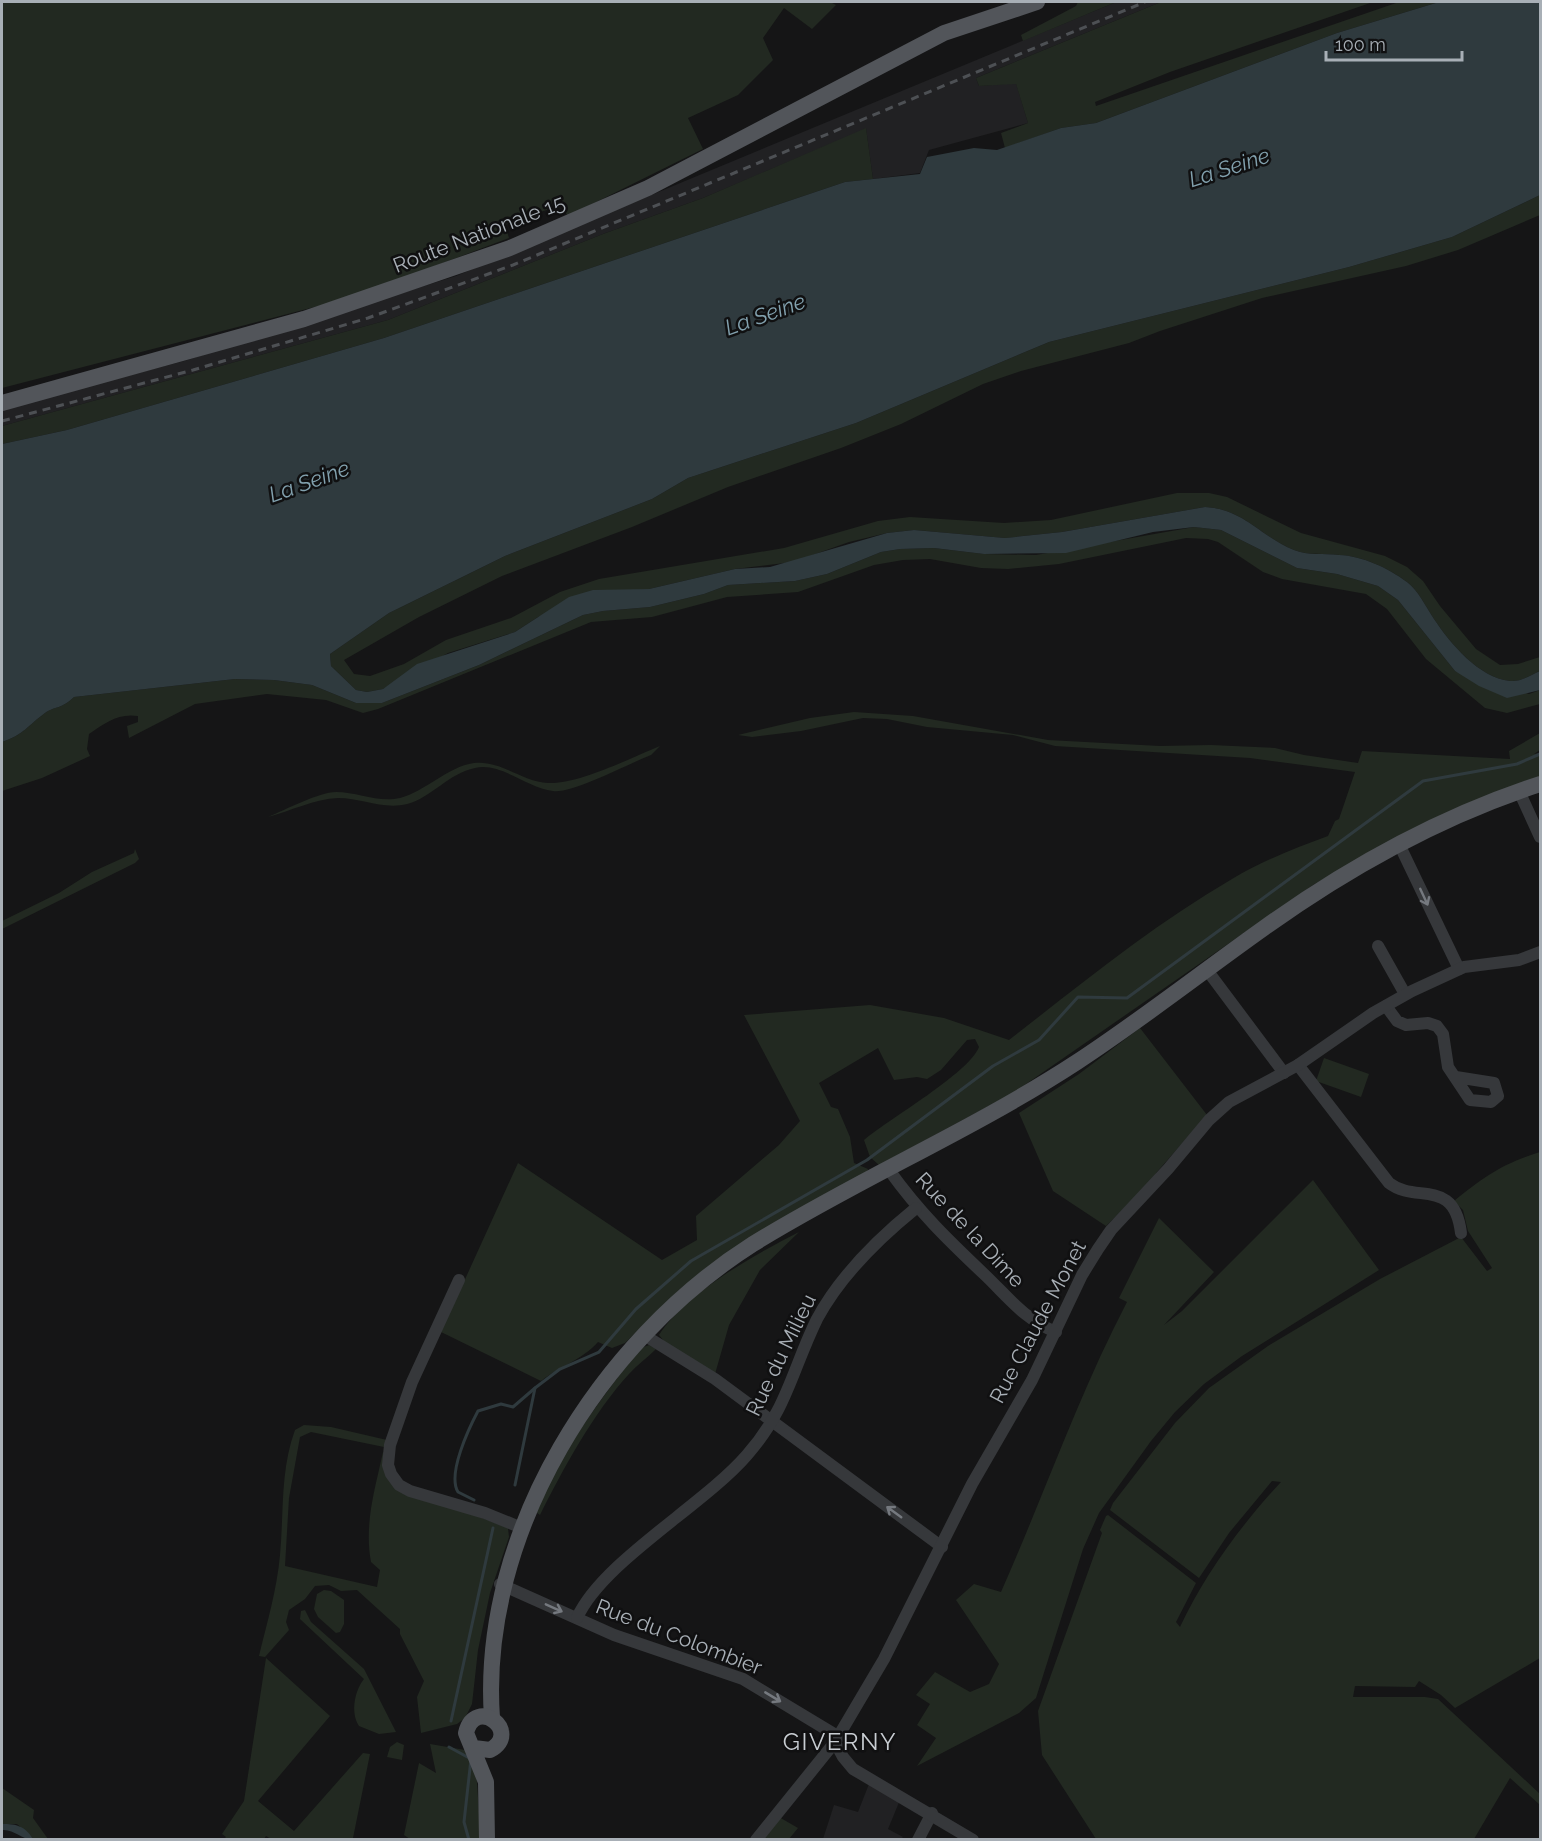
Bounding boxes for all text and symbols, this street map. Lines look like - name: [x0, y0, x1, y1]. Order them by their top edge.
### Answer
- scale bar: [1326, 24, 1462, 62]
- text: 100 m: [1335, 34, 1386, 55]
- water label: La Seine: [1185, 142, 1273, 192]
- street label: Route Nationale 15: [389, 189, 568, 278]
- water label: La Seine: [721, 287, 809, 341]
- water label: La Seine: [265, 454, 353, 508]
- one-way arrow: [1419, 887, 1431, 905]
- street label: Rue de la Dime: [911, 1167, 1030, 1292]
- street label: Rue Claude Monet: [984, 1236, 1091, 1407]
- street label: Rue du Milieu: [740, 1290, 821, 1420]
- one-way arrow: [887, 1506, 903, 1519]
- street label: Rue du Colombier: [592, 1593, 767, 1680]
- one-way arrow: [544, 1602, 562, 1614]
- one-way arrow: [764, 1691, 781, 1703]
- district label: GIVERNY: [783, 1727, 897, 1756]

